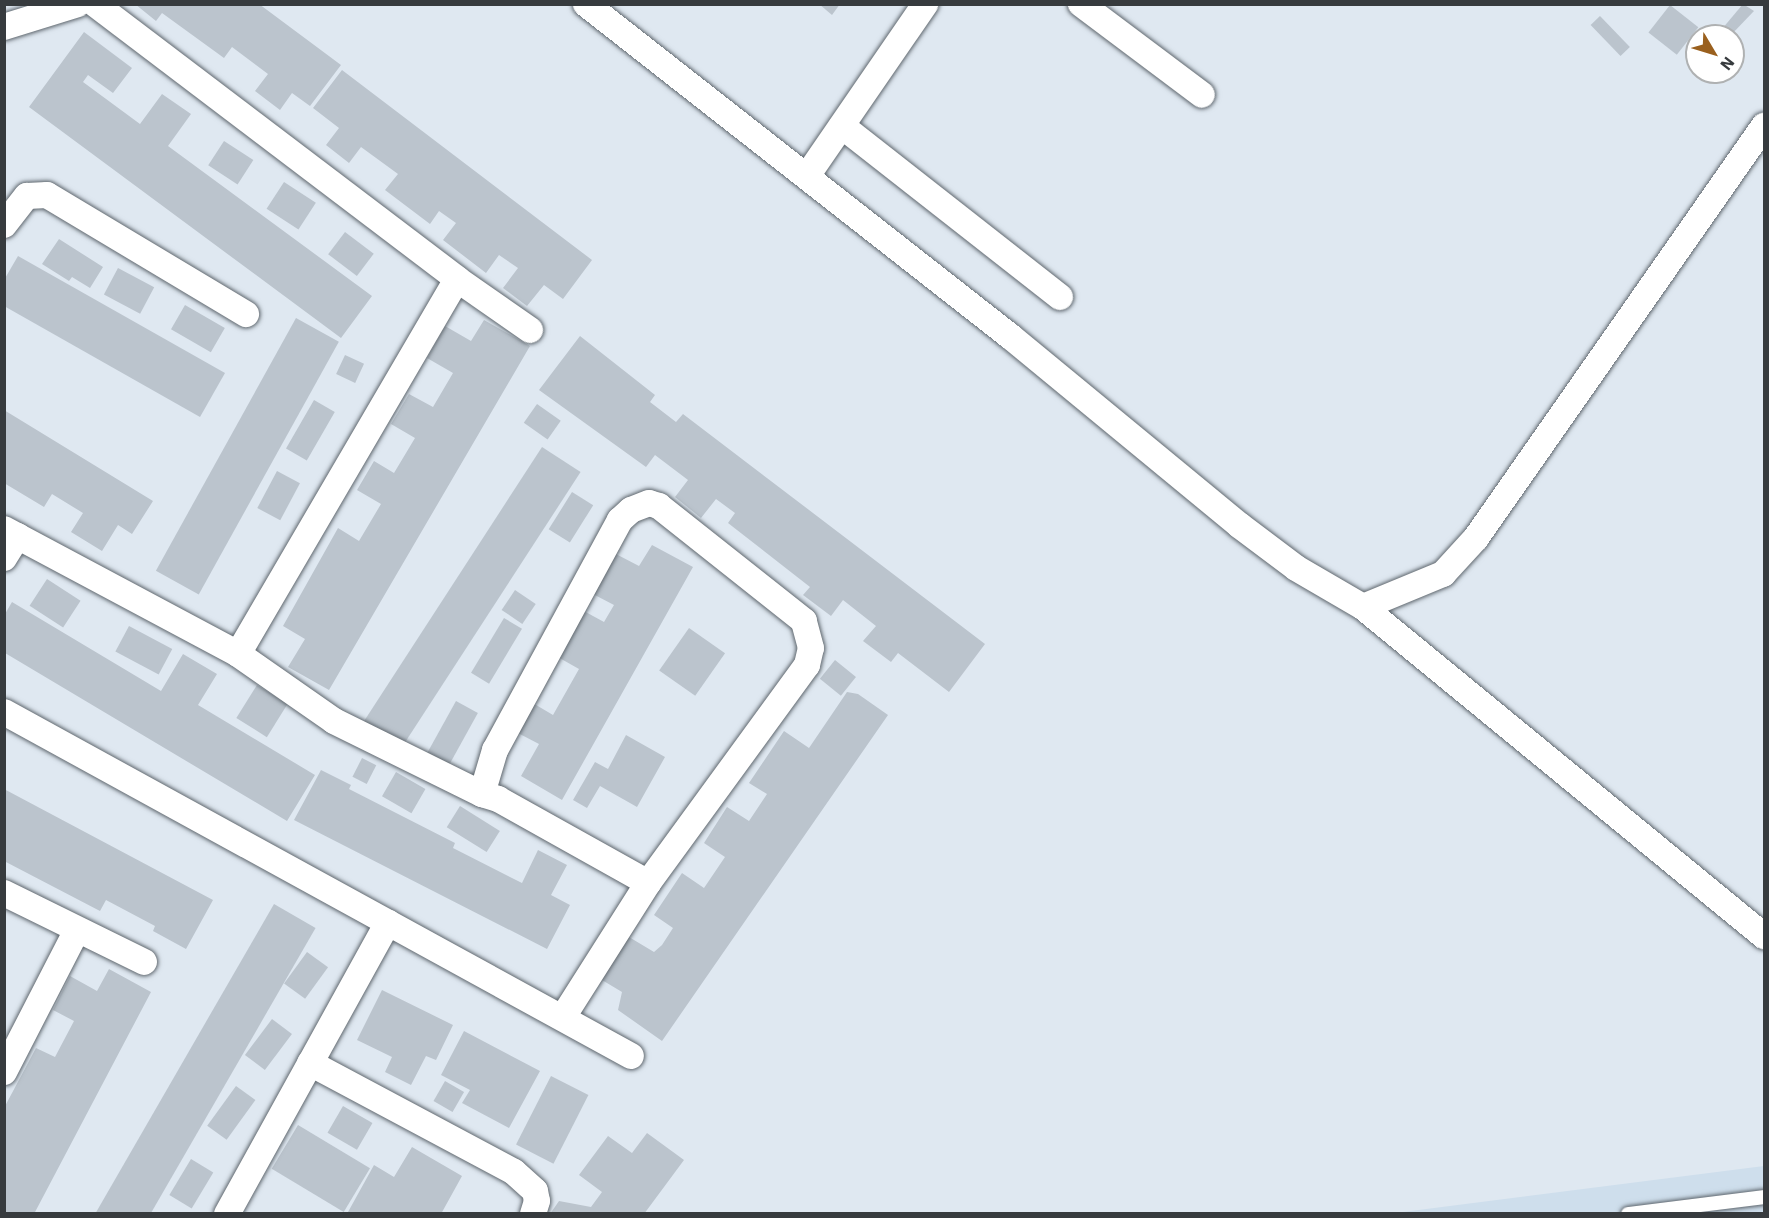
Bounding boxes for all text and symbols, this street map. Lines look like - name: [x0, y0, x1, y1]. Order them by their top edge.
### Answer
- north arrow: [1685, 24, 1745, 84]
- text: N: [1716, 53, 1739, 75]

